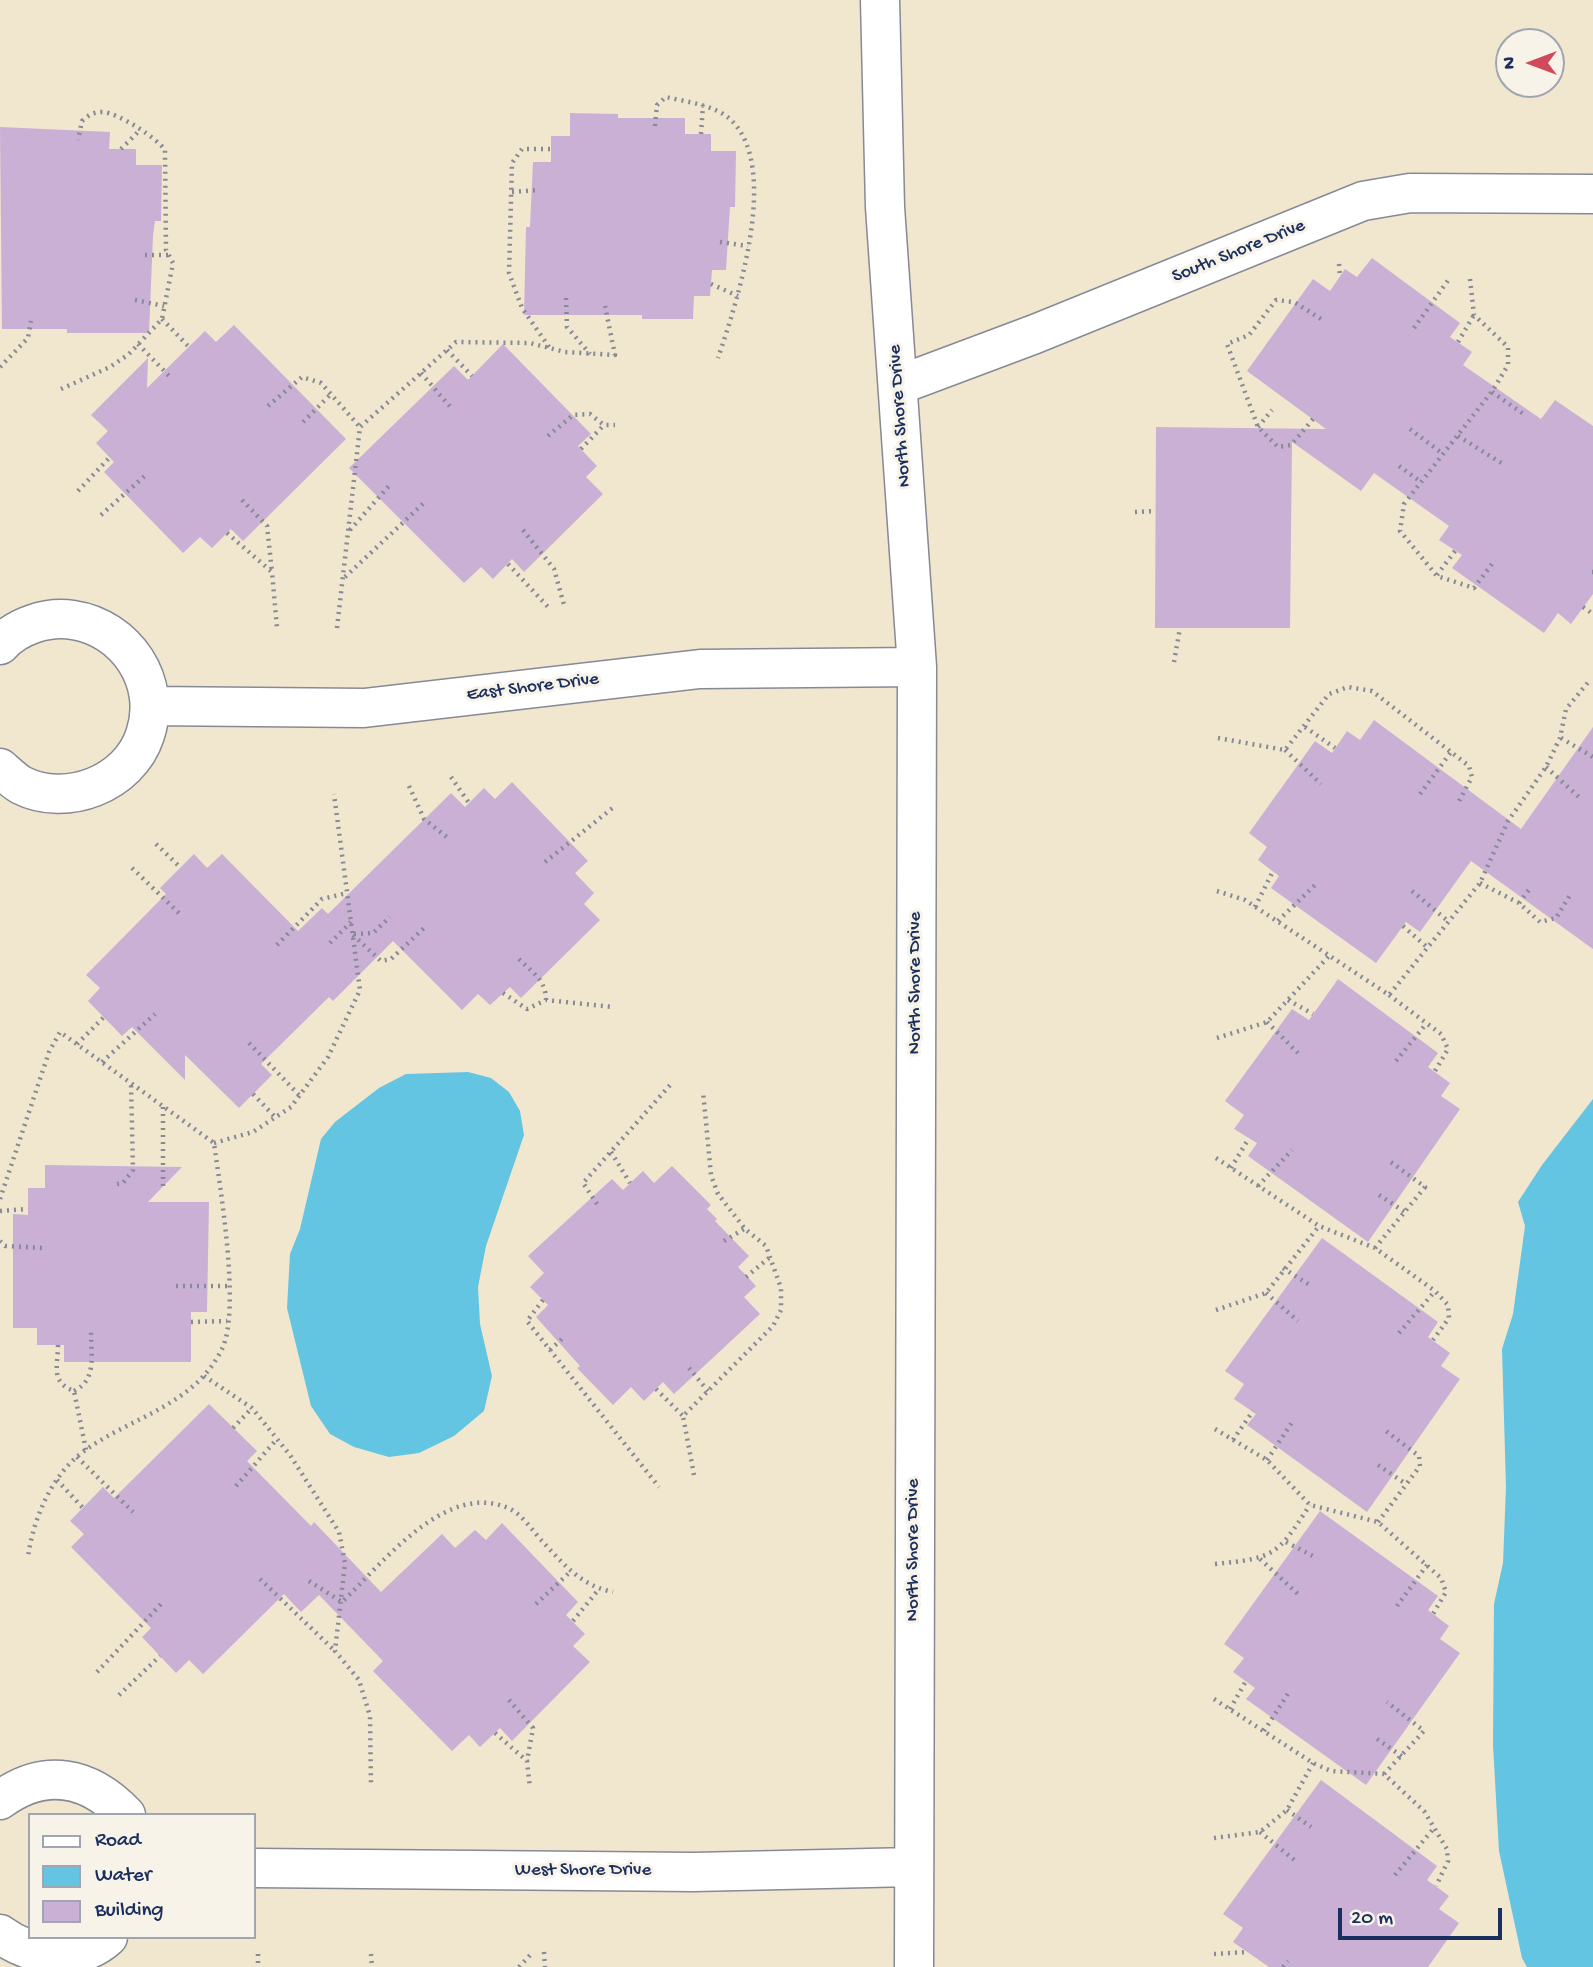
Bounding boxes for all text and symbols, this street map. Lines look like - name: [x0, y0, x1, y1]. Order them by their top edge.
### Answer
- north arrow: [1495, 28, 1565, 98]
- text: N: [1499, 57, 1522, 69]
- street label: South Shore Drive: [1169, 215, 1309, 289]
- street label: North Shore Drive: [885, 344, 917, 488]
- street label: East Shore Drive: [466, 669, 600, 707]
- street label: North Shore Drive: [905, 912, 927, 1054]
- street label: North Shore Drive: [903, 1479, 925, 1621]
- legend: [28, 1813, 256, 1939]
- text: Road: [95, 1829, 141, 1854]
- street label: West Shore Drive: [515, 1860, 651, 1882]
- text: Water: [95, 1864, 151, 1889]
- scale bar: [1341, 1894, 1506, 1938]
- text: Building: [95, 1899, 164, 1924]
- text: 20 m: [1351, 1907, 1393, 1932]

